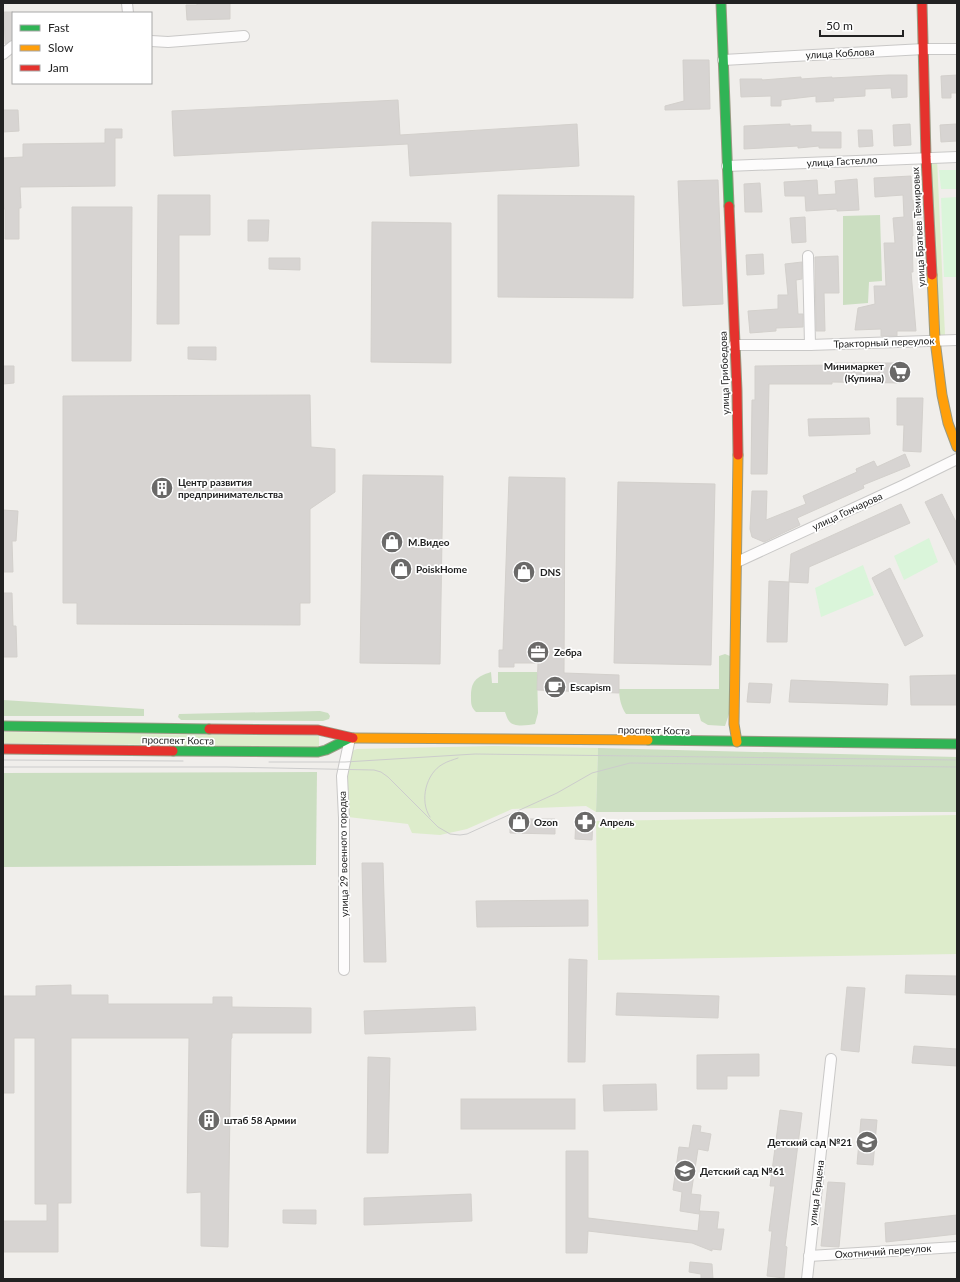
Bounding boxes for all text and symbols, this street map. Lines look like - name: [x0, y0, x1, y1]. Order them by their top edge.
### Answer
- legend: [12, 12, 152, 84]
- scale bar: [820, 12, 903, 38]
- text: 50 m: [826, 18, 853, 33]
- text: Fast: [48, 20, 70, 35]
- text: Slow: [48, 40, 74, 55]
- street label: улица Коблова: [805, 45, 875, 61]
- text: Jam: [48, 60, 69, 75]
- street label: улица Гастелло: [806, 153, 878, 169]
- street label: улица Братьев Темировых: [909, 167, 927, 287]
- street label: улица Грибоедова: [717, 331, 731, 415]
- street label: Тракторный переулок: [833, 334, 935, 350]
- supermarket icon: Минимаркет (Купина): [887, 359, 913, 385]
- place label: Минимаркет (Купина): [824, 360, 885, 384]
- building icon: Центр развития предпринимательства: [149, 475, 175, 501]
- place label: Центр развития предпринимательства: [178, 476, 283, 500]
- street label: улица Гончарова: [810, 489, 884, 533]
- shop icon: M.Видео: [379, 529, 405, 555]
- place label: M.Видео: [408, 536, 450, 548]
- shop icon: PoiskHome: [388, 556, 414, 582]
- shop icon: DNS: [511, 559, 537, 585]
- place label: PoiskHome: [416, 563, 468, 575]
- place label: DNS: [540, 566, 561, 578]
- office icon: Zeбра: [525, 639, 551, 665]
- place label: Zeбра: [554, 646, 582, 658]
- cafe icon: Escapism: [542, 674, 568, 700]
- place label: Escapism: [570, 681, 611, 693]
- street label: проспект Коста: [618, 723, 690, 737]
- street label: проспект Коста: [142, 733, 214, 747]
- street label: улица 29 военного городка: [336, 791, 350, 917]
- shop icon: Ozon: [506, 809, 532, 835]
- pharmacy icon: Апрель: [572, 809, 598, 835]
- place label: Ozon: [534, 816, 558, 828]
- place label: Апрель: [599, 816, 635, 828]
- building icon: штаб 58 Армии: [196, 1107, 222, 1133]
- place label: штаб 58 Армии: [224, 1114, 296, 1126]
- school or university icon: Детский сад №21: [854, 1129, 880, 1155]
- place label: Детский сад №21: [768, 1136, 852, 1148]
- school or university icon: Детский сад №61: [672, 1158, 698, 1184]
- street label: улица Герцена: [806, 1159, 826, 1227]
- place label: Детский сад №61: [700, 1165, 785, 1177]
- street label: Охотничий переулок: [834, 1242, 933, 1260]

